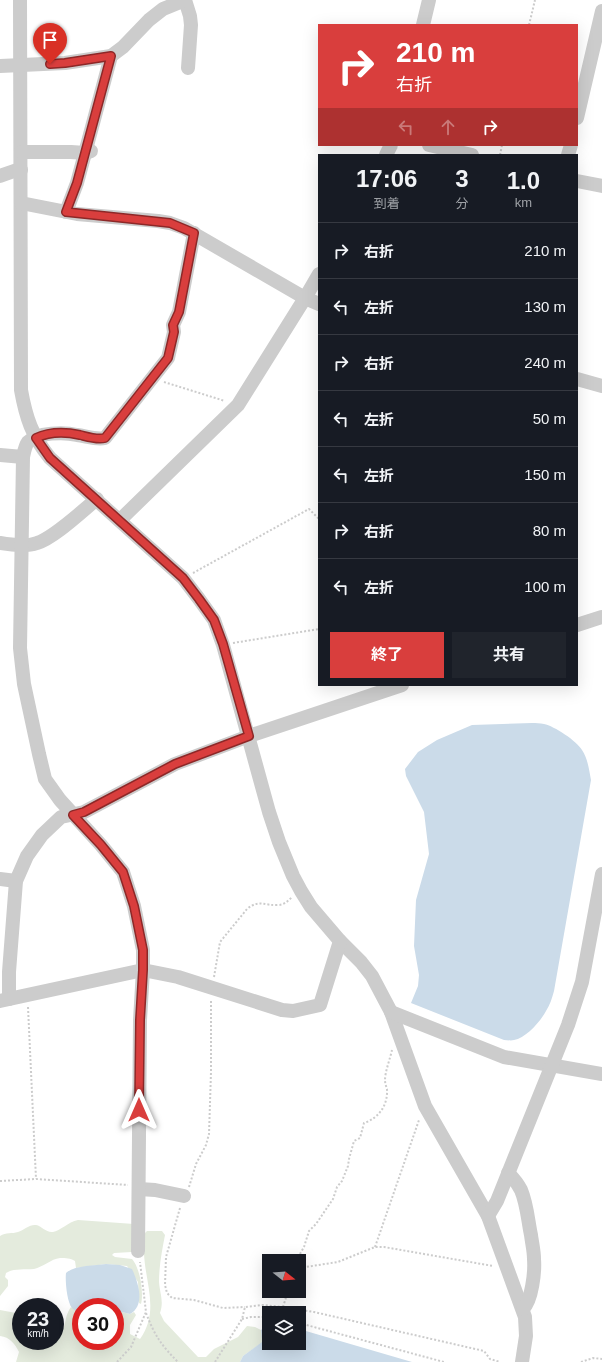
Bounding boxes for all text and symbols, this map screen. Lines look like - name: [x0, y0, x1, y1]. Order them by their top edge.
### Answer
- pin: [33, 23, 67, 64]
- icon: arrive: [39, 29, 61, 51]
- text: 210 m: [396, 37, 475, 68]
- icon: right: [330, 40, 382, 92]
- text: 右折: [396, 75, 432, 95]
- icon: left: [395, 116, 417, 138]
- icon: ahead: [437, 116, 459, 138]
- icon: right: [479, 116, 501, 138]
- text: 17:06: [356, 165, 417, 192]
- text: 3: [455, 165, 469, 192]
- text: 1.0: [507, 167, 540, 194]
- text: km: [515, 195, 532, 210]
- text: 到着: [374, 196, 400, 211]
- text: 分: [456, 196, 469, 211]
- icon: right: [330, 240, 352, 262]
- text: 210 m: [524, 242, 566, 259]
- text: 右折: [364, 243, 394, 260]
- icon: left: [330, 296, 352, 318]
- text: 130 m: [524, 298, 566, 315]
- text: 左折: [364, 299, 394, 316]
- icon: right: [330, 352, 352, 374]
- text: 240 m: [524, 354, 566, 371]
- text: 右折: [364, 355, 394, 372]
- icon: left: [330, 408, 352, 430]
- text: 50 m: [533, 410, 566, 427]
- text: 左折: [364, 411, 394, 428]
- icon: left: [330, 464, 352, 486]
- text: 150 m: [524, 466, 566, 483]
- text: 左折: [364, 467, 394, 484]
- icon: right: [330, 520, 352, 542]
- text: 80 m: [533, 522, 566, 539]
- text: 右折: [364, 523, 394, 540]
- icon: left: [330, 576, 352, 598]
- text: 100 m: [524, 578, 566, 595]
- text: 左折: [364, 579, 394, 596]
- button: 終了: [330, 632, 444, 678]
- button: 共有: [452, 632, 566, 678]
- position arrow: [118, 1089, 160, 1131]
- north arrow: [262, 1254, 306, 1298]
- map controls: [262, 1254, 306, 1350]
- speed limit sign: 30: [72, 1298, 124, 1350]
- button: layers: [262, 1306, 306, 1350]
- text: 23: [27, 1308, 49, 1330]
- text: km/h: [27, 1328, 49, 1339]

